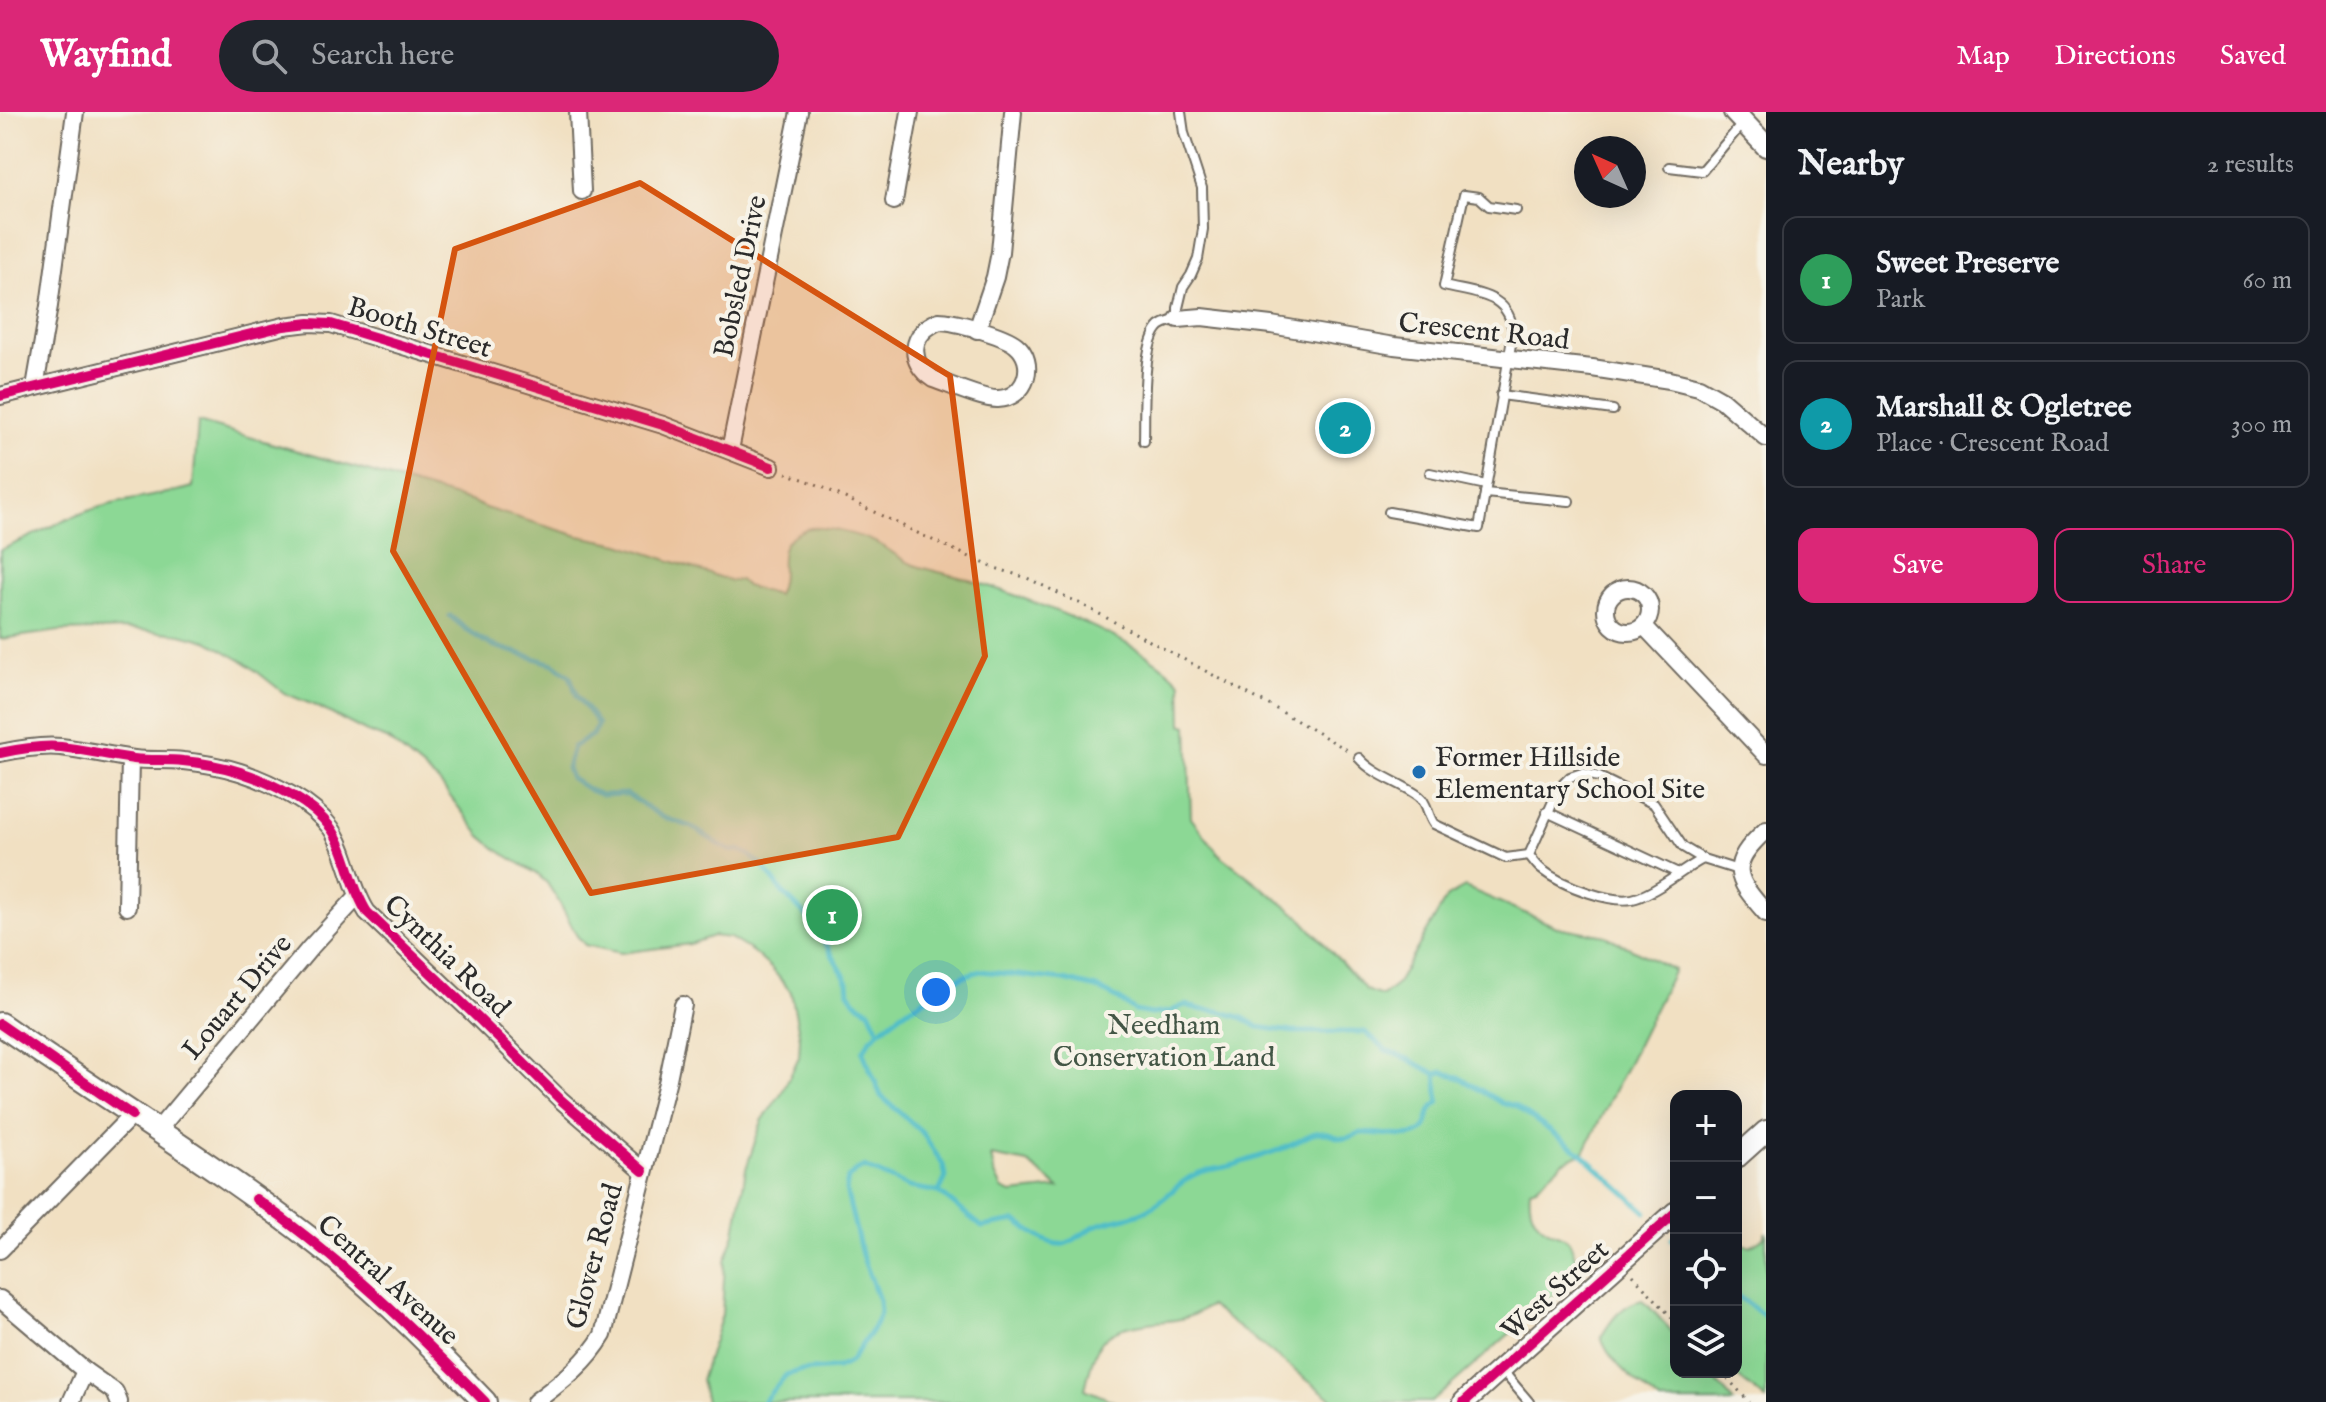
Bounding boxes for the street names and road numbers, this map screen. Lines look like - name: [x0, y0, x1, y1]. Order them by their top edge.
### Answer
- street label: Bobsled Drive: [707, 192, 776, 361]
- street label: Booth Street: [343, 290, 496, 367]
- street label: Crescent Road: [1397, 306, 1571, 359]
- street label: Cynthia Road: [376, 888, 517, 1026]
- street label: Louart Drive: [175, 928, 301, 1067]
- street label: Glover Road: [559, 1180, 632, 1333]
- street label: Central Avenue: [309, 1208, 466, 1354]
- street label: West Street: [1494, 1233, 1617, 1348]

